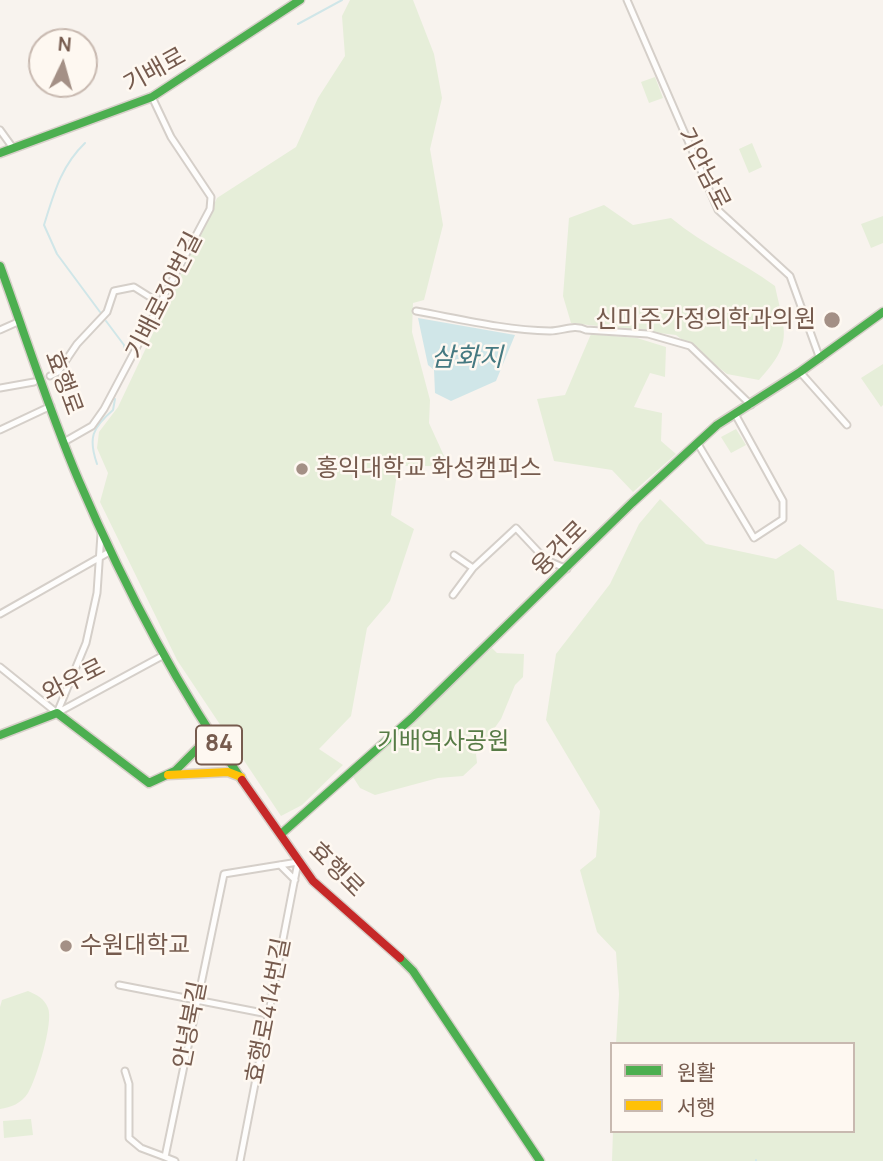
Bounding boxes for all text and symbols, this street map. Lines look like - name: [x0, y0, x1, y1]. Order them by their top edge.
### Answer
- north arrow: [28, 28, 98, 98]
- text: N: [57, 31, 73, 58]
- street label: 기배로: [119, 42, 191, 100]
- street label: 기안남로: [670, 123, 736, 215]
- street label: 기배로30번길: [121, 228, 209, 364]
- place label: 신미주가정의학과의원: [595, 306, 816, 334]
- marker: 신미주가정의학과의원: [822, 310, 842, 330]
- water label: 삼화지: [431, 343, 503, 375]
- street label: 효행로: [38, 347, 88, 419]
- place label: 홍익대학교 화성캠퍼스: [316, 455, 542, 483]
- marker: 홍익대학교 화성캠퍼스: [294, 461, 310, 477]
- street label: 융건로: [526, 515, 594, 583]
- street label: 와우로: [38, 653, 110, 709]
- road number: 84: [196, 726, 242, 764]
- park label: 기배역사공원: [377, 728, 509, 756]
- street label: 효행로: [302, 836, 370, 904]
- place label: 수원대학교: [80, 932, 190, 960]
- street label: 효행로414번길: [241, 936, 297, 1086]
- marker: 수원대학교: [58, 938, 74, 954]
- street label: 안녕북길: [168, 979, 214, 1071]
- legend: [610, 1042, 855, 1133]
- text: 원활: [677, 1058, 716, 1086]
- text: 서행: [677, 1093, 716, 1121]

